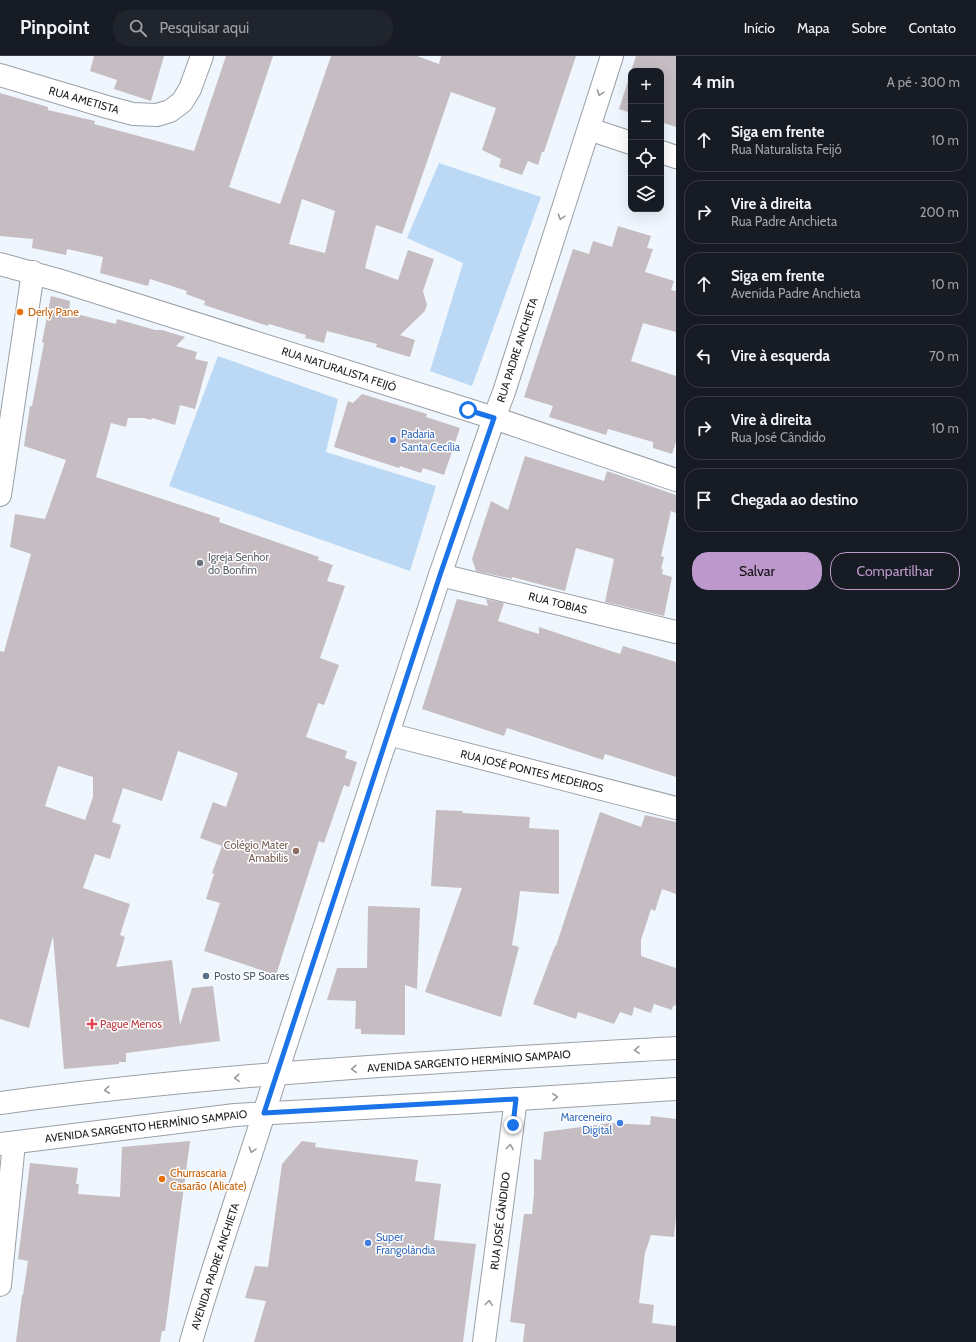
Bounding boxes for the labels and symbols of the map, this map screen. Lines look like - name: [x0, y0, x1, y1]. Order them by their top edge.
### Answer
- street label: RUA AMETISTA: [47, 83, 121, 117]
- one-way arrow: [597, 89, 605, 96]
- one-way arrow: [557, 213, 566, 220]
- street label: RUA PADRE ANCHIETA: [493, 296, 541, 404]
- place label: Derly Pane: [28, 305, 79, 319]
- marker: Derly Pane: [15, 307, 25, 317]
- street label: RUA NATURALISTA FEIJÓ: [280, 344, 399, 394]
- route start: [459, 401, 477, 419]
- place label: Padaria Santa Cecília: [401, 427, 461, 454]
- marker: Padaria Santa Cecília: [388, 435, 398, 445]
- place label: Igreja Senhor do Bonfim: [208, 550, 269, 577]
- marker: Igreja Senhor do Bonfim: [195, 558, 205, 568]
- street label: RUA TOBIAS: [527, 589, 590, 617]
- street label: RUA JOSÉ PONTES MEDEIROS: [459, 746, 605, 796]
- place label: Colégio Mater Amabilis: [224, 838, 289, 865]
- marker: Colégio Mater Amabilis: [291, 846, 301, 856]
- place label: Posto SP Soares: [214, 969, 290, 983]
- marker: Posto SP Soares: [201, 971, 211, 981]
- place label: Pague Menos: [100, 1017, 162, 1031]
- marker: Pague Menos: [87, 1019, 97, 1029]
- one-way arrow: [634, 1046, 640, 1055]
- street label: AVENIDA SARGENTO HERMÍNIO SAMPAIO: [367, 1047, 572, 1075]
- one-way arrow: [351, 1065, 357, 1074]
- one-way arrow: [234, 1073, 240, 1082]
- one-way arrow: [104, 1085, 110, 1094]
- one-way arrow: [552, 1093, 558, 1101]
- street label: AVENIDA SARGENTO HERMÍNIO SAMPAIO: [44, 1107, 249, 1145]
- place label: Marceneiro Digital: [560, 1110, 612, 1137]
- route end: [504, 1116, 522, 1134]
- marker: Marceneiro Digital: [615, 1118, 625, 1128]
- one-way arrow: [505, 1144, 514, 1150]
- one-way arrow: [249, 1147, 257, 1154]
- place label: Churrascaria Casarão (Alicate): [170, 1166, 247, 1193]
- street label: RUA JOSÉ CÂNDIDO: [487, 1171, 513, 1271]
- marker: Churrascaria Casarão (Alicate): [157, 1174, 167, 1184]
- street label: AVENIDA PADRE ANCHIETA: [188, 1201, 242, 1331]
- place label: Super Frangolândia: [376, 1230, 436, 1257]
- marker: Super Frangolândia: [363, 1238, 373, 1248]
- one-way arrow: [484, 1300, 493, 1306]

